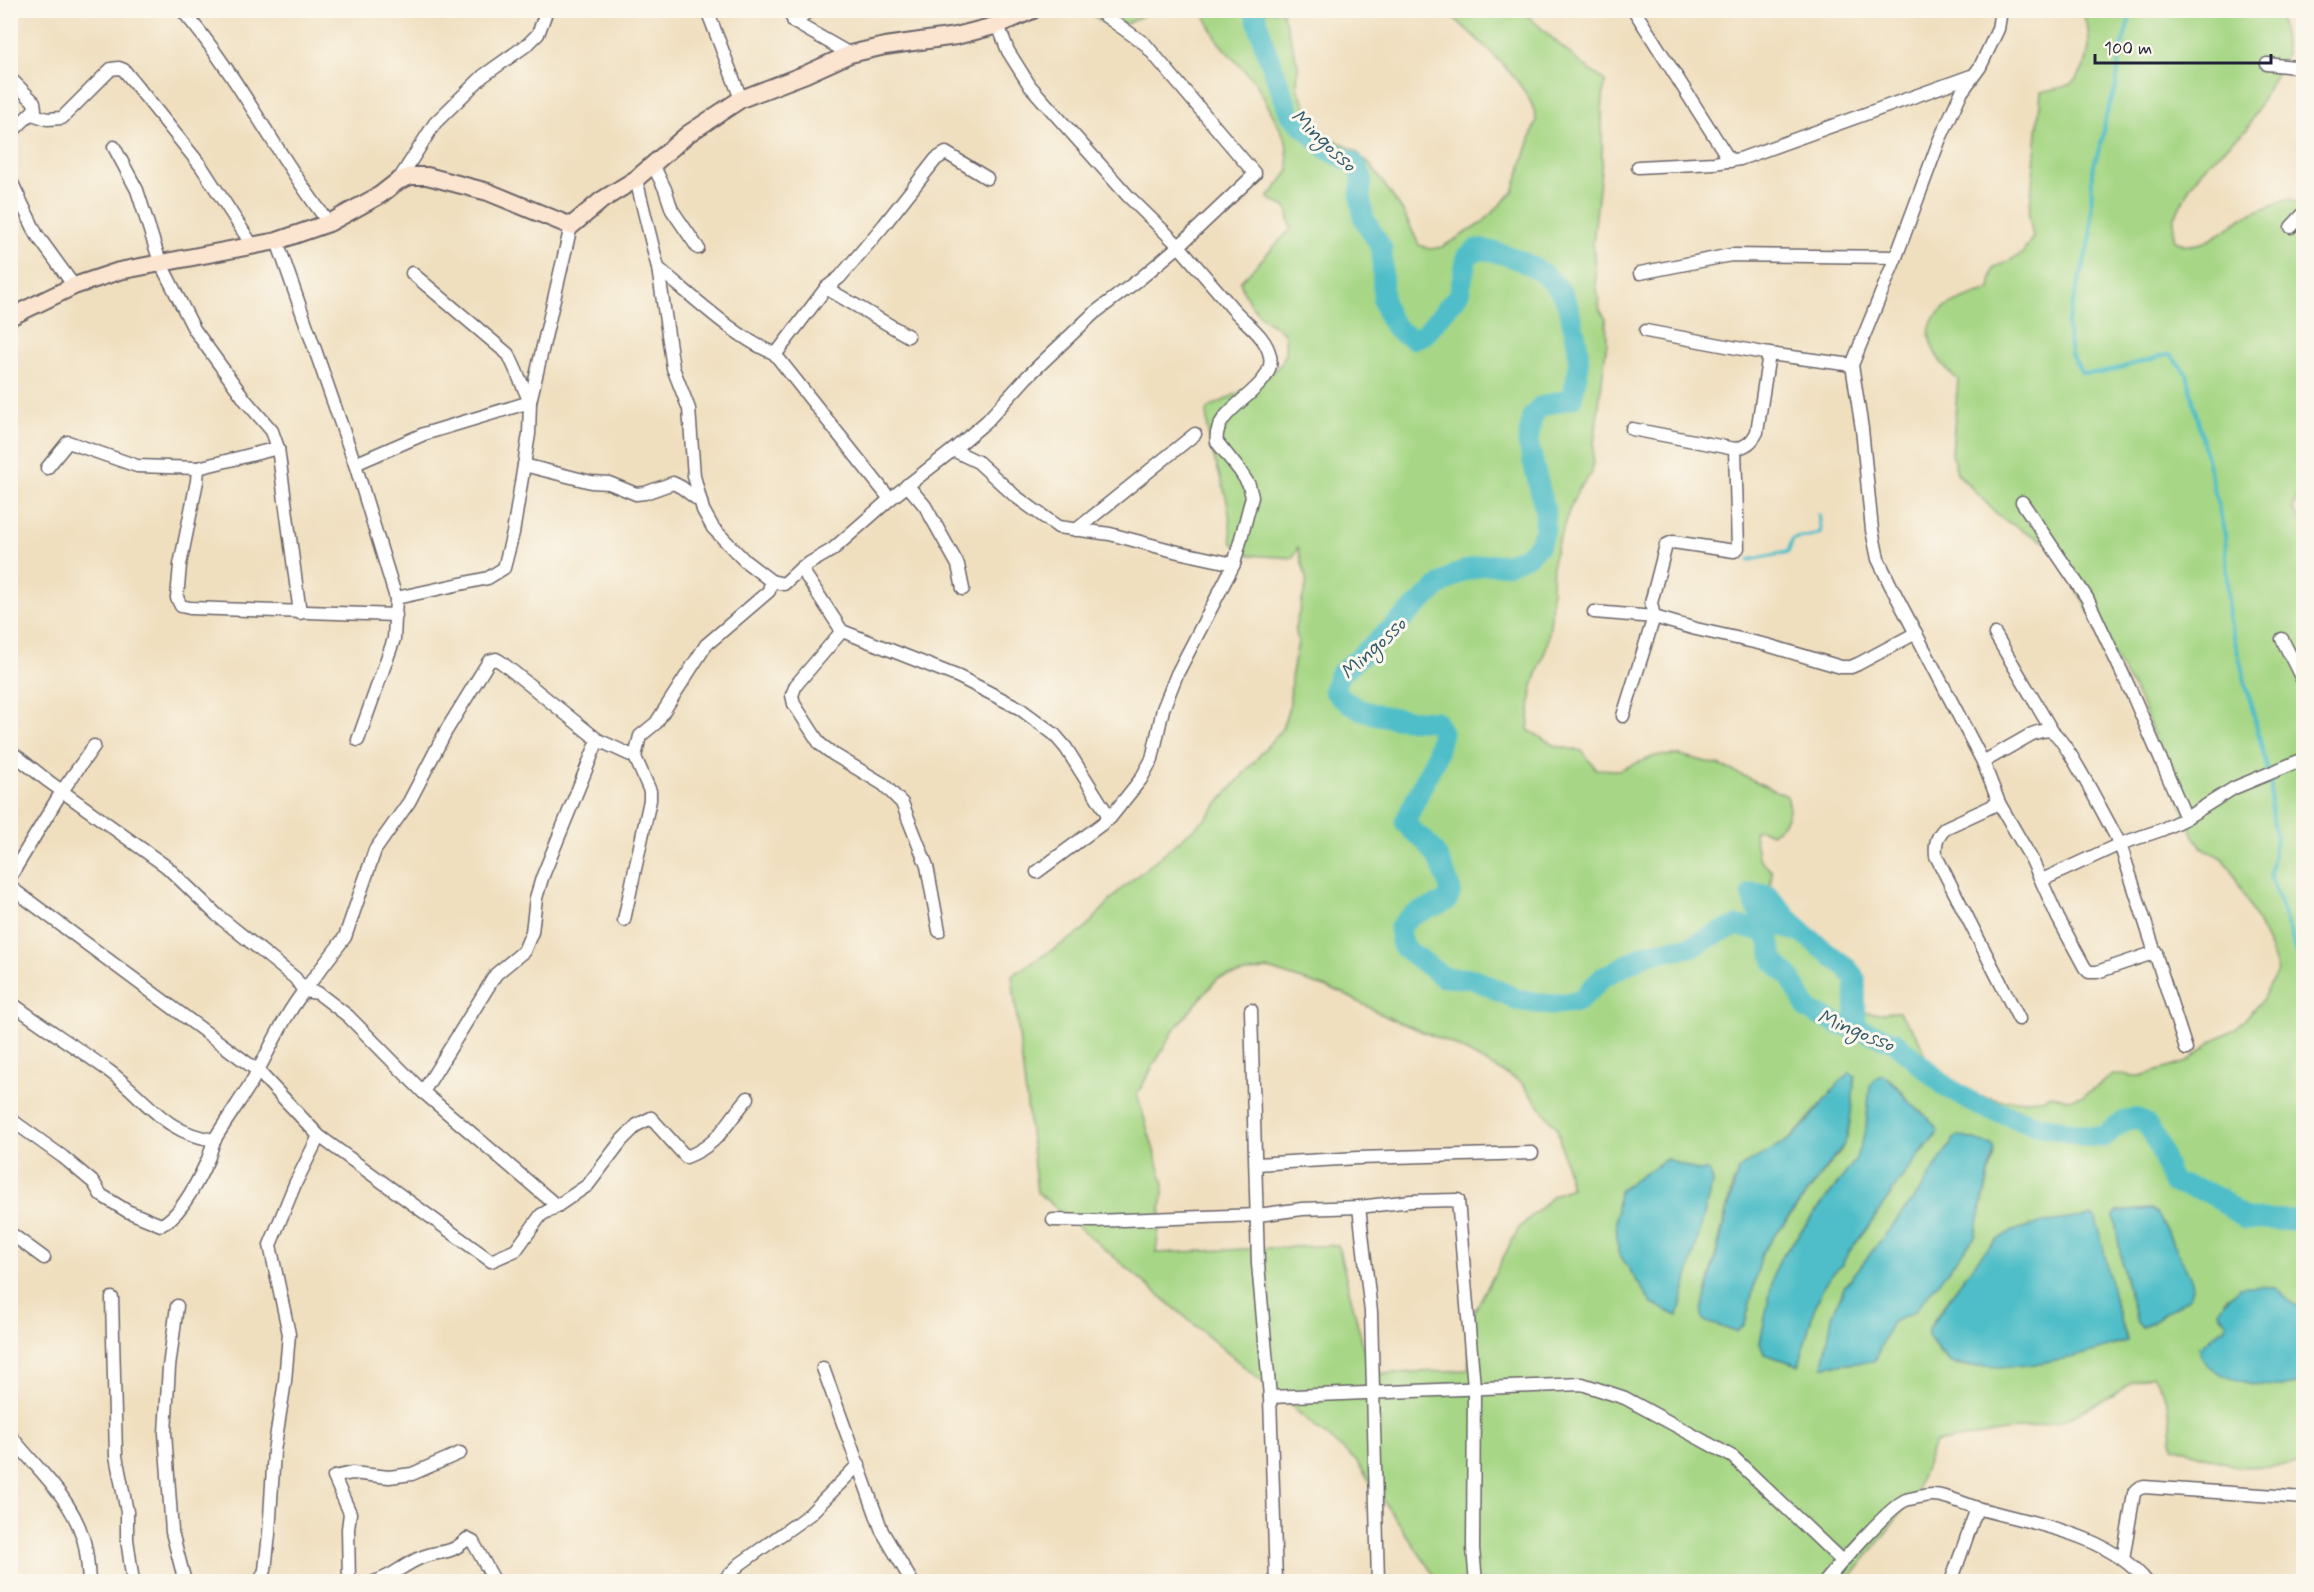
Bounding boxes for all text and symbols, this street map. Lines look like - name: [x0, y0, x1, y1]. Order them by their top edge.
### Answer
- scale bar: [2095, 27, 2270, 65]
- text: 100 m: [2104, 37, 2152, 61]
- water label: Mingosso: [1283, 103, 1363, 180]
- water label: Mingosso: [1335, 610, 1415, 688]
- water label: Mingosso: [1812, 1003, 1899, 1061]

